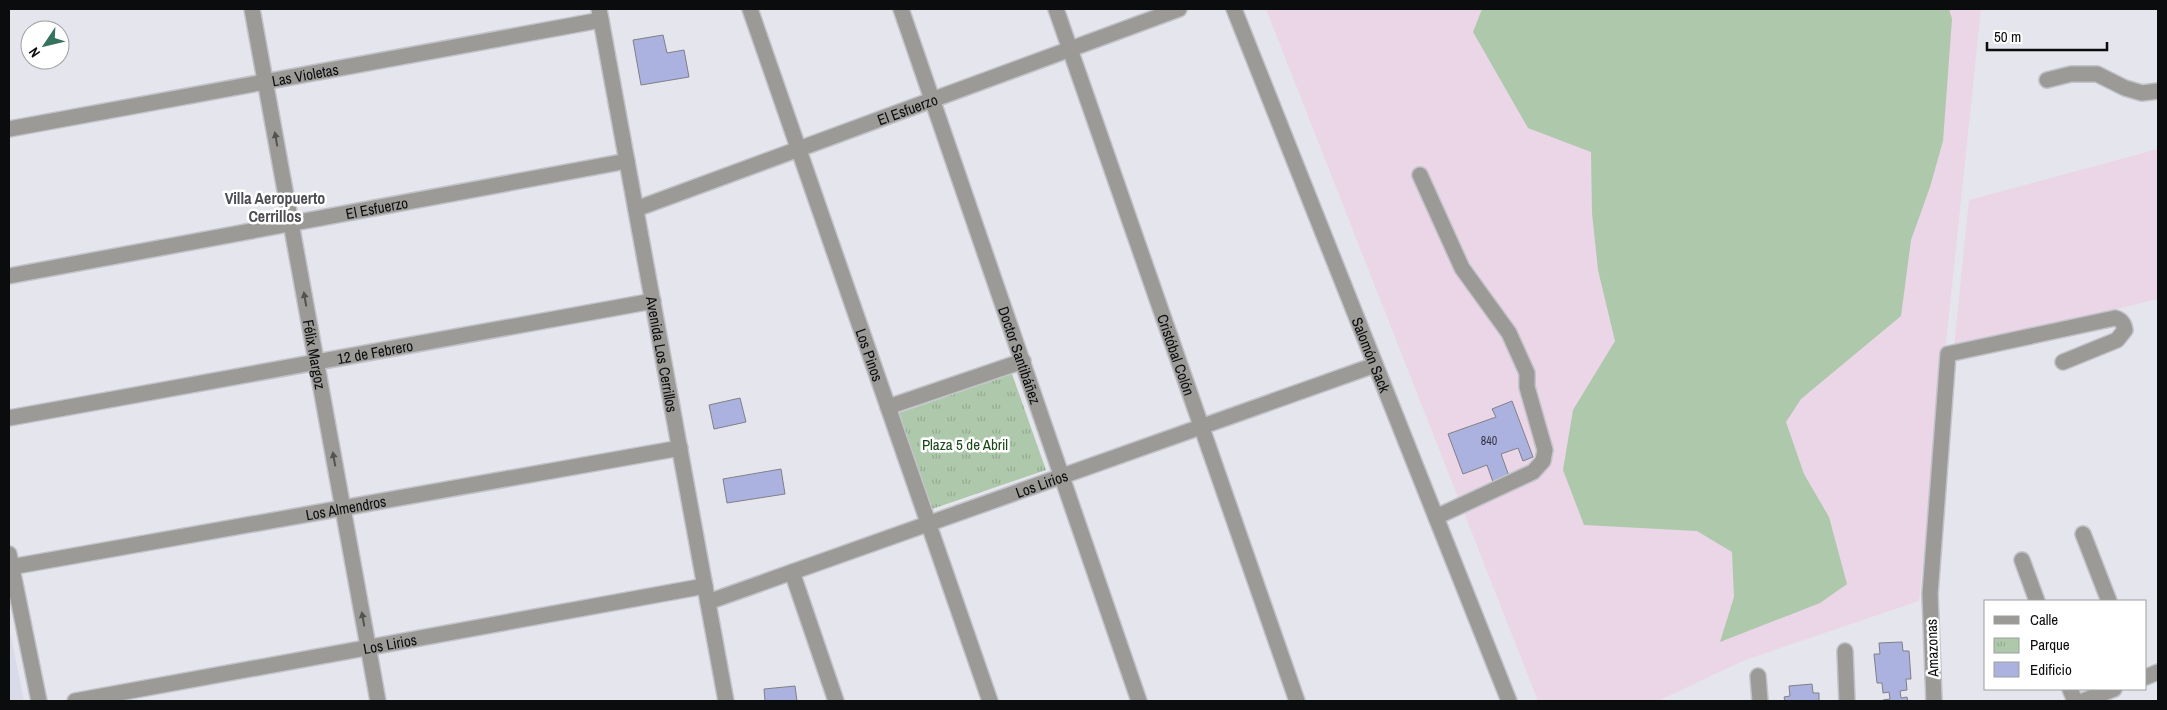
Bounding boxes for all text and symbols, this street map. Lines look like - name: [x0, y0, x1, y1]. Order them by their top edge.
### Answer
- north arrow: [20, 20, 70, 70]
- scale bar: [1987, 20, 2107, 52]
- text: 50 m: [1994, 26, 2021, 47]
- text: N: [25, 44, 44, 61]
- street label: Las Violetas: [270, 58, 340, 91]
- street label: El Esfuerzo: [874, 88, 941, 130]
- one-way arrow: [271, 131, 279, 147]
- district label: Villa Aeropuerto Cerrillos: [225, 187, 325, 227]
- street label: El Esfuerzo: [344, 191, 410, 224]
- one-way arrow: [300, 291, 308, 307]
- street label: Avenida Los Cerrillos: [641, 294, 683, 414]
- street label: Doctor Santibáñez: [994, 303, 1047, 407]
- street label: Cristóbal Colón: [1153, 311, 1200, 398]
- street label: Salomón Sack: [1347, 314, 1396, 396]
- street label: Félix Margoz: [298, 318, 332, 391]
- street label: Los Pinos: [851, 325, 889, 384]
- street label: 12 de Febrero: [335, 334, 415, 369]
- house number: 840: [1481, 433, 1497, 449]
- park label: Plaza 5 de Abril: [922, 434, 1008, 455]
- one-way arrow: [330, 451, 338, 467]
- street label: Los Lirios: [1013, 465, 1071, 502]
- street label: Los Almendros: [304, 490, 388, 525]
- legend: [1984, 600, 2147, 690]
- text: Calle: [2030, 609, 2058, 630]
- one-way arrow: [359, 610, 367, 626]
- street label: Amazonas: [1920, 619, 1944, 678]
- street label: Los Lirios: [361, 628, 418, 659]
- text: Parque: [2030, 634, 2070, 655]
- text: Edificio: [2030, 659, 2072, 680]

